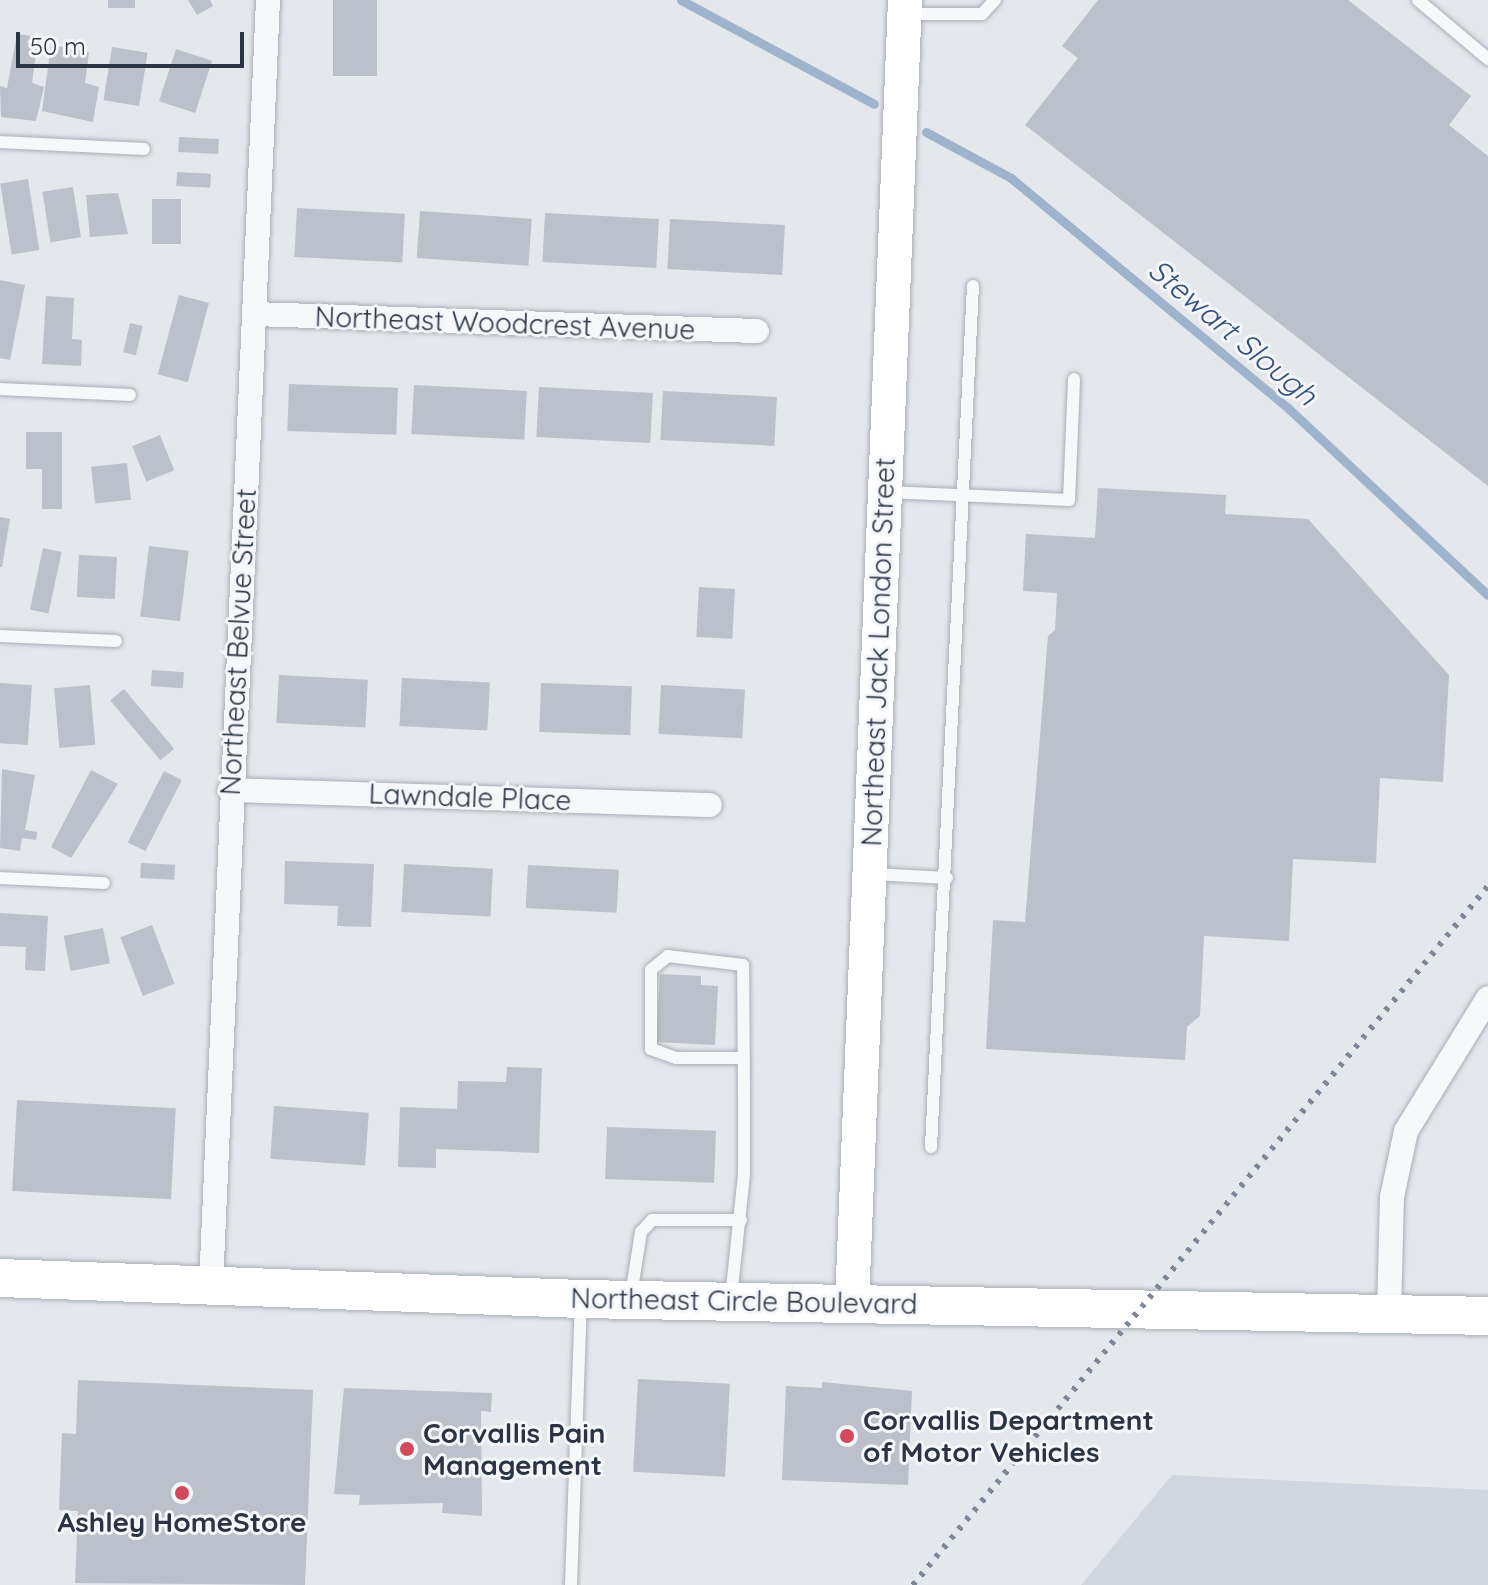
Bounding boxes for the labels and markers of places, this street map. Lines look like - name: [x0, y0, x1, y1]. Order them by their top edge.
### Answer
- place label: Corvallis Department of Motor Vehicles: [863, 1403, 1154, 1469]
- place label: Corvallis Pain Management: [423, 1416, 606, 1482]
- marker: Corvallis Department of Motor Vehicles: [838, 1427, 856, 1445]
- marker: Corvallis Pain Management: [398, 1440, 416, 1458]
- marker: Ashley HomeStore: [173, 1484, 191, 1502]
- place label: Ashley HomeStore: [57, 1505, 307, 1539]

